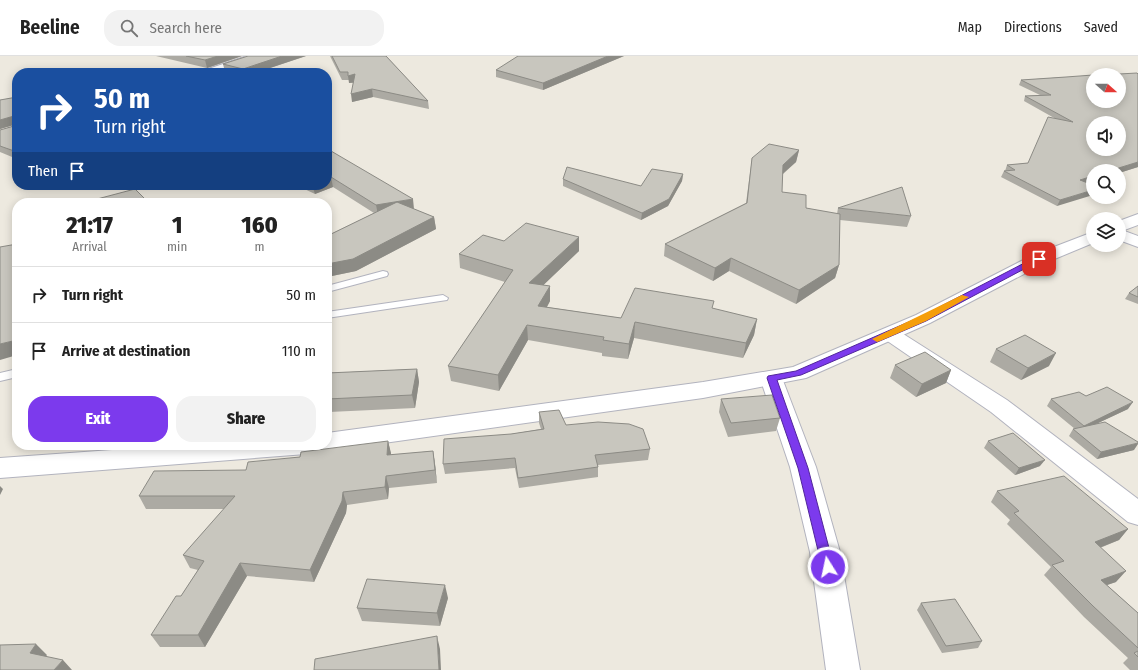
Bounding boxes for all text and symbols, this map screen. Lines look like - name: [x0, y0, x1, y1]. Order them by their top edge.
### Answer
- search box: [104, 10, 384, 46]
- text: Beeline: [20, 16, 80, 39]
- icon: search: [118, 17, 140, 39]
- text: Search here: [150, 19, 222, 37]
- text: Map: [958, 19, 982, 36]
- text: Directions: [1004, 19, 1062, 36]
- text: Saved: [1084, 19, 1118, 36]
- north arrow: [1086, 68, 1126, 108]
- map controls: [1086, 68, 1126, 252]
- text: 50 m: [94, 82, 150, 115]
- icon: right: [28, 84, 80, 136]
- text: Turn right: [94, 116, 166, 138]
- button: sound: [1086, 116, 1126, 156]
- icon: arrive: [66, 160, 88, 182]
- text: Then: [28, 162, 58, 180]
- button: search: [1086, 164, 1126, 204]
- text: 21:17: [66, 211, 113, 239]
- text: 1: [172, 211, 182, 239]
- text: 160: [241, 211, 278, 239]
- button: layers: [1086, 212, 1126, 252]
- text: Arrival: [72, 239, 107, 254]
- text: min: [167, 239, 187, 254]
- text: m: [255, 239, 265, 254]
- pin: [1022, 242, 1056, 276]
- icon: arrive: [1028, 248, 1050, 270]
- icon: right: [28, 284, 50, 306]
- text: Turn right: [62, 286, 123, 304]
- text: 50 m: [286, 286, 316, 304]
- icon: arrive: [28, 340, 50, 362]
- text: Arrive at destination: [62, 342, 190, 360]
- text: 110 m: [282, 342, 316, 360]
- button: Exit: [28, 396, 168, 442]
- button: Share: [176, 396, 316, 442]
- position arrow: [807, 546, 849, 588]

